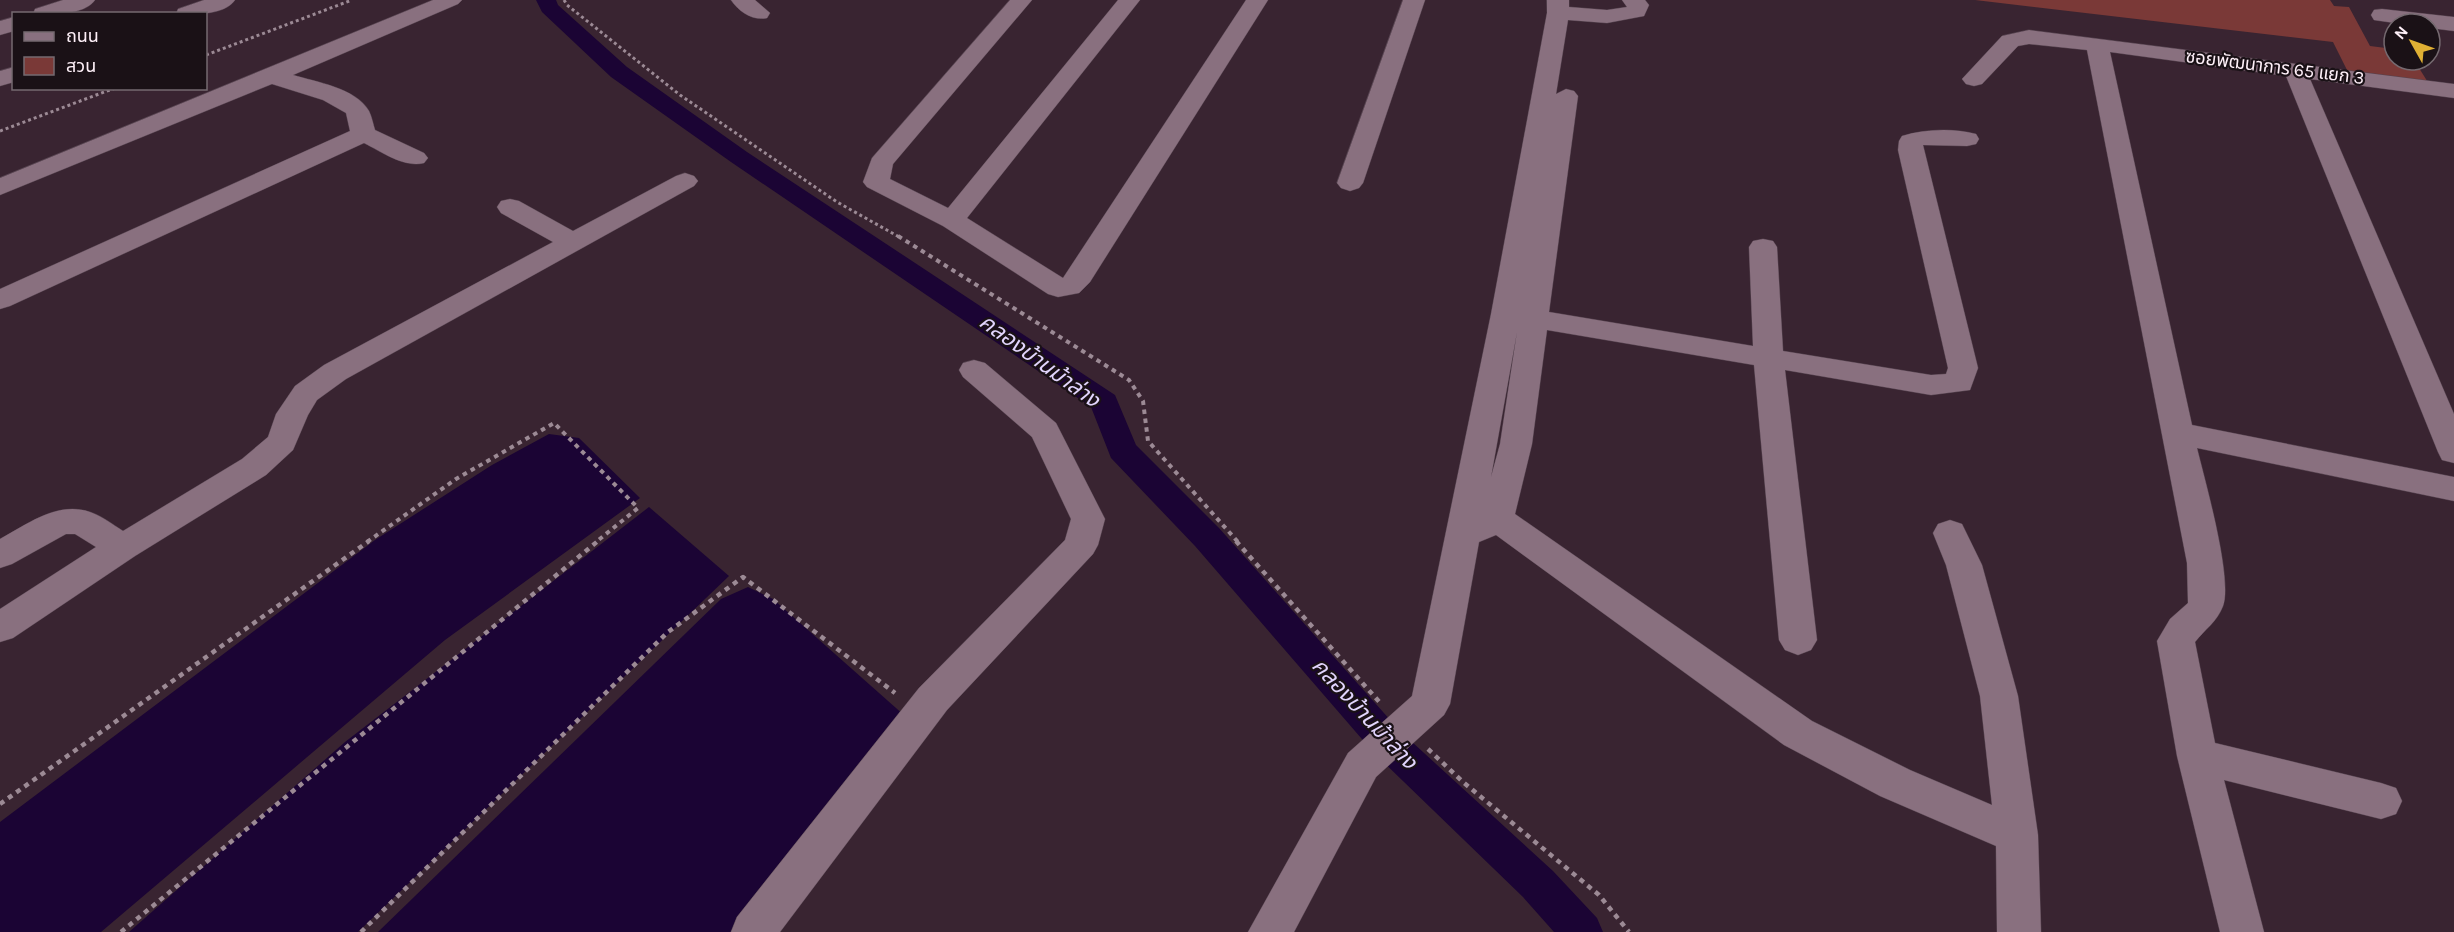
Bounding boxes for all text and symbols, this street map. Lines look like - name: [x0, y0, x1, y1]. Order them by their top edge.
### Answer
- legend: [12, 12, 207, 90]
- north arrow: [2382, 12, 2442, 72]
- text: N: [2390, 22, 2412, 43]
- text: ถนน: [66, 25, 99, 47]
- street label: ซอยพัฒนาการ 65 แยก 3: [2184, 45, 2366, 89]
- text: สวน: [66, 55, 96, 77]
- water label: คลองบ้านม้าล่าง: [974, 309, 1105, 414]
- water label: คลองบ้านม้าล่าง: [1306, 653, 1423, 775]

